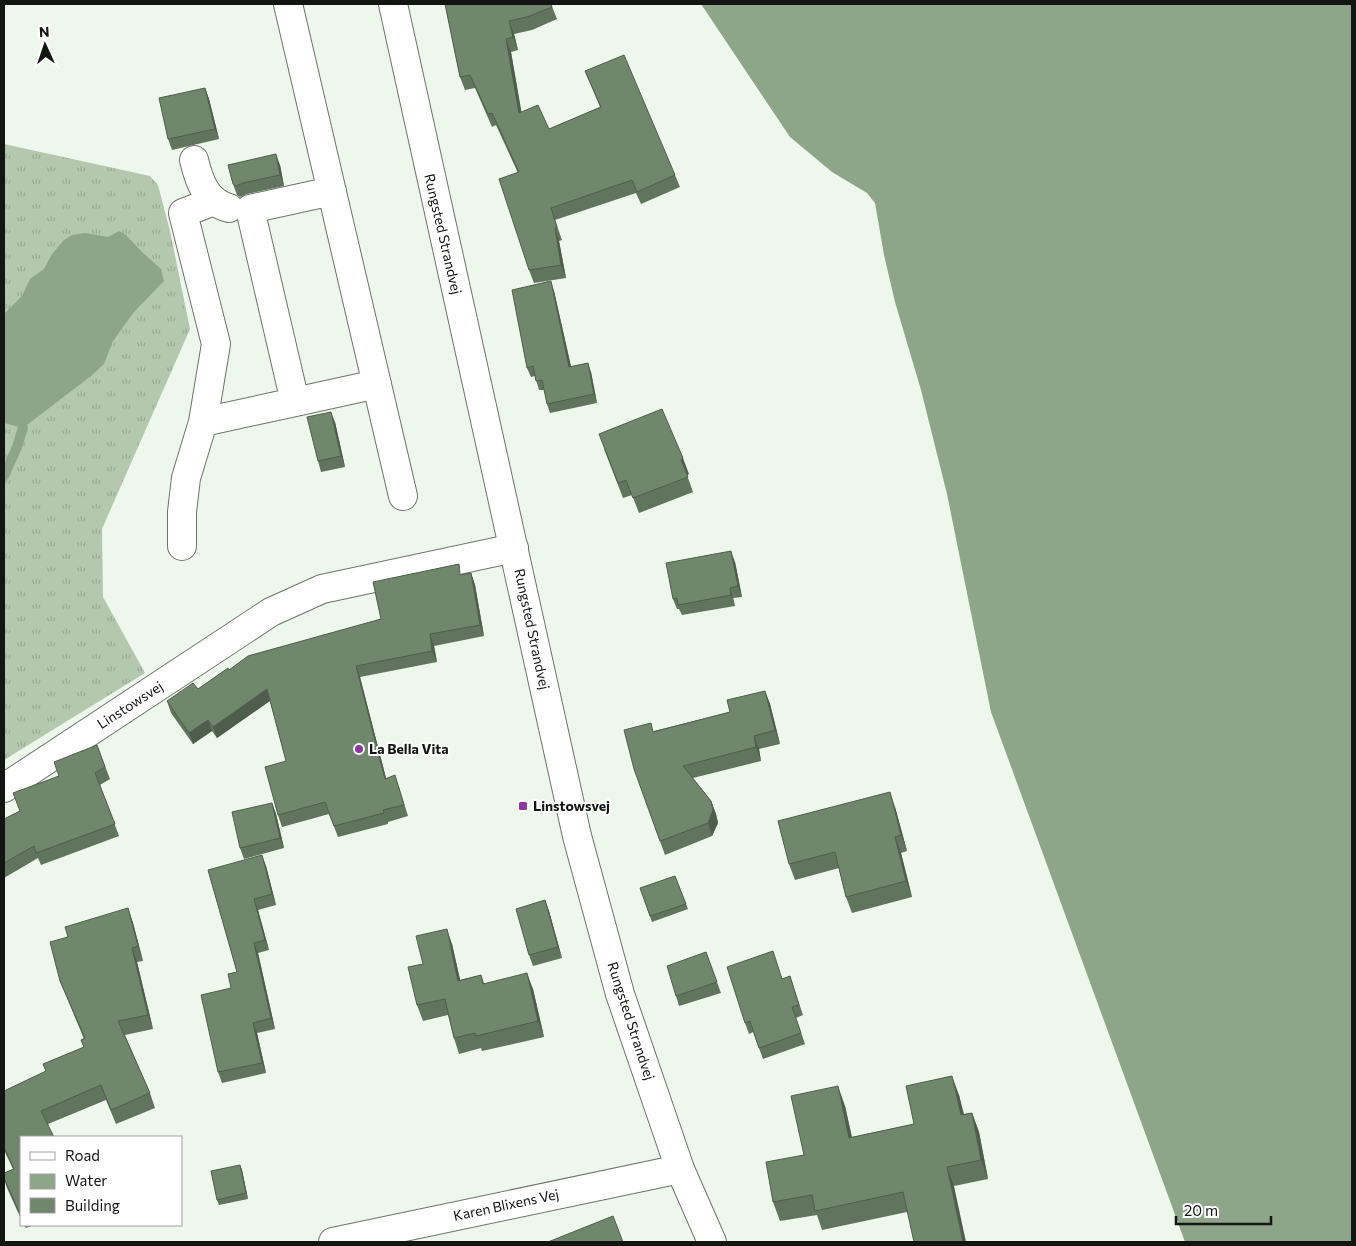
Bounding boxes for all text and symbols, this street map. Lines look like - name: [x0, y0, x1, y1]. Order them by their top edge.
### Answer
- north arrow: [20, 20, 70, 70]
- text: N: [39, 23, 50, 40]
- street label: Rungsted Strandvej: [421, 172, 466, 296]
- street label: Rungsted Strandvej: [511, 567, 554, 691]
- street label: Linstowsvej: [94, 677, 166, 732]
- place label: La Bella Vita: [369, 740, 449, 757]
- marker: La Bella Vita: [353, 743, 365, 755]
- place label: Linstowsvej: [533, 797, 610, 814]
- marker: Linstowsvej: [517, 800, 529, 812]
- street label: Rungsted Strandvej: [604, 960, 659, 1082]
- legend: [20, 1136, 182, 1226]
- text: Road: [65, 1146, 100, 1164]
- text: Water: [65, 1171, 107, 1189]
- street label: Karen Blixens Vej: [452, 1185, 560, 1224]
- scale bar: [1176, 1194, 1271, 1226]
- text: Building: [65, 1196, 120, 1214]
- text: 20 m: [1184, 1201, 1218, 1219]

